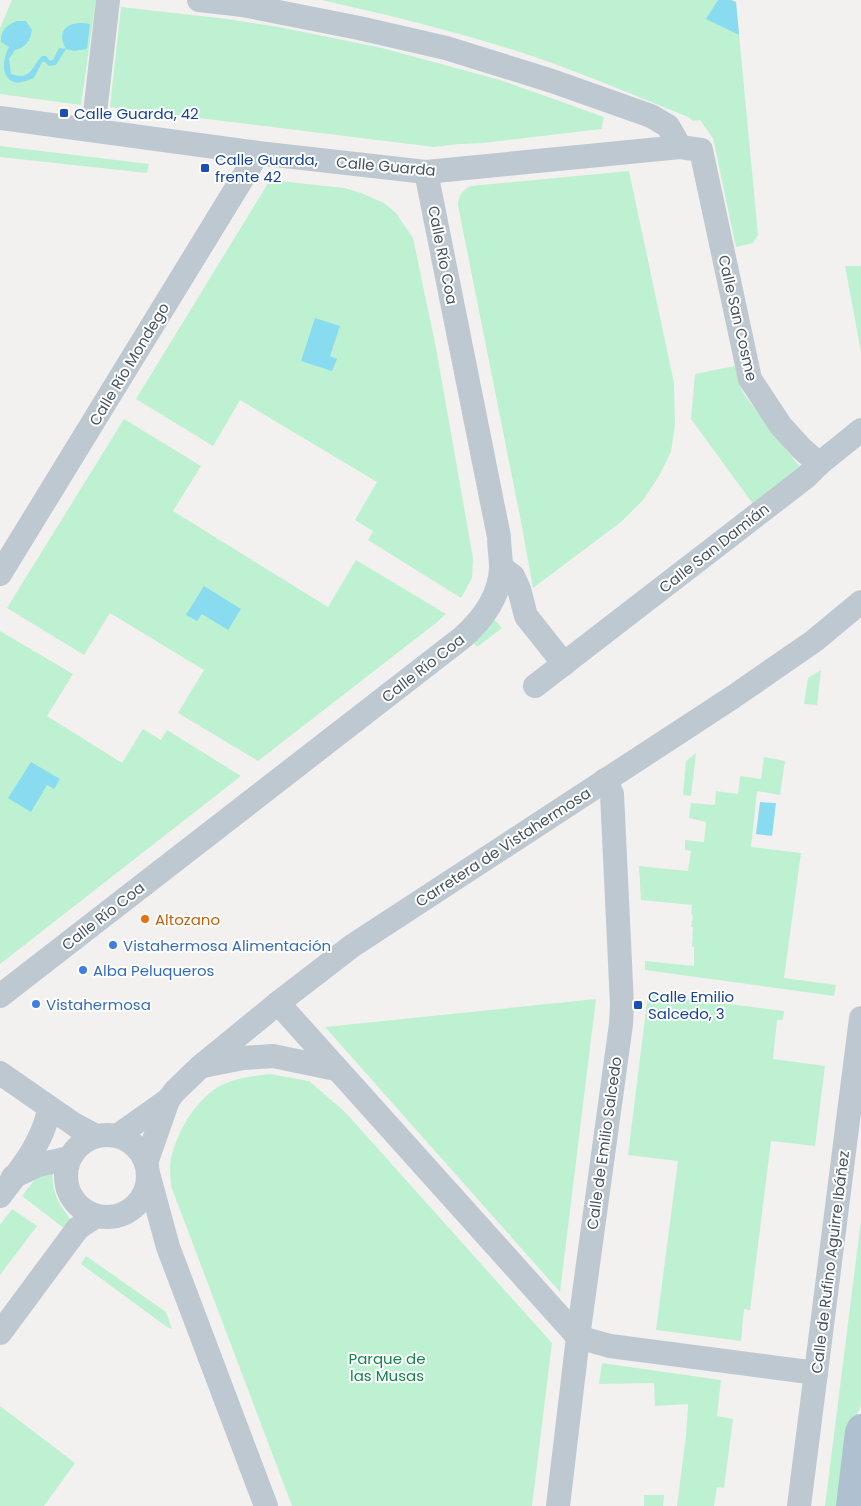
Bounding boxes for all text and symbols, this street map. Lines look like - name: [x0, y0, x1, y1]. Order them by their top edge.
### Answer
- place label: Calle Guarda, 42: [74, 103, 199, 124]
- marker: Calle Guarda, 42: [58, 107, 70, 119]
- place label: Calle Guarda, frente 42: [215, 149, 318, 187]
- street label: Calle Guarda: [335, 151, 437, 181]
- marker: Calle Guarda, frente 42: [199, 162, 211, 174]
- street label: Calle Río Coa: [423, 204, 463, 306]
- street label: Calle San Cosme: [713, 253, 763, 383]
- street label: Calle Río Mondego: [84, 299, 174, 429]
- street label: Calle San Damián: [655, 498, 773, 598]
- street label: Calle Río Coa: [377, 629, 469, 707]
- street label: Carretera de Vistahermosa: [411, 782, 595, 912]
- street label: Calle Río Coa: [57, 877, 149, 955]
- place label: Altozano: [155, 909, 220, 930]
- marker: Altozano: [139, 913, 151, 925]
- place label: Vistahermosa Alimentación: [123, 935, 331, 956]
- marker: Vistahermosa Alimentación: [107, 939, 119, 951]
- place label: Alba Peluqueros: [93, 960, 215, 981]
- marker: Alba Peluqueros: [77, 964, 89, 976]
- place label: Calle Emilio Salcedo, 3: [648, 986, 734, 1024]
- place label: Vistahermosa: [46, 994, 151, 1015]
- marker: Vistahermosa: [30, 998, 42, 1010]
- marker: Calle Emilio Salcedo, 3: [632, 999, 644, 1011]
- street label: Calle de Emilio Salcedo: [581, 1055, 627, 1231]
- street label: Calle de Rufino Aguirre Ibáñez: [806, 1149, 854, 1375]
- park label: Parque de las Musas: [349, 1348, 425, 1386]

